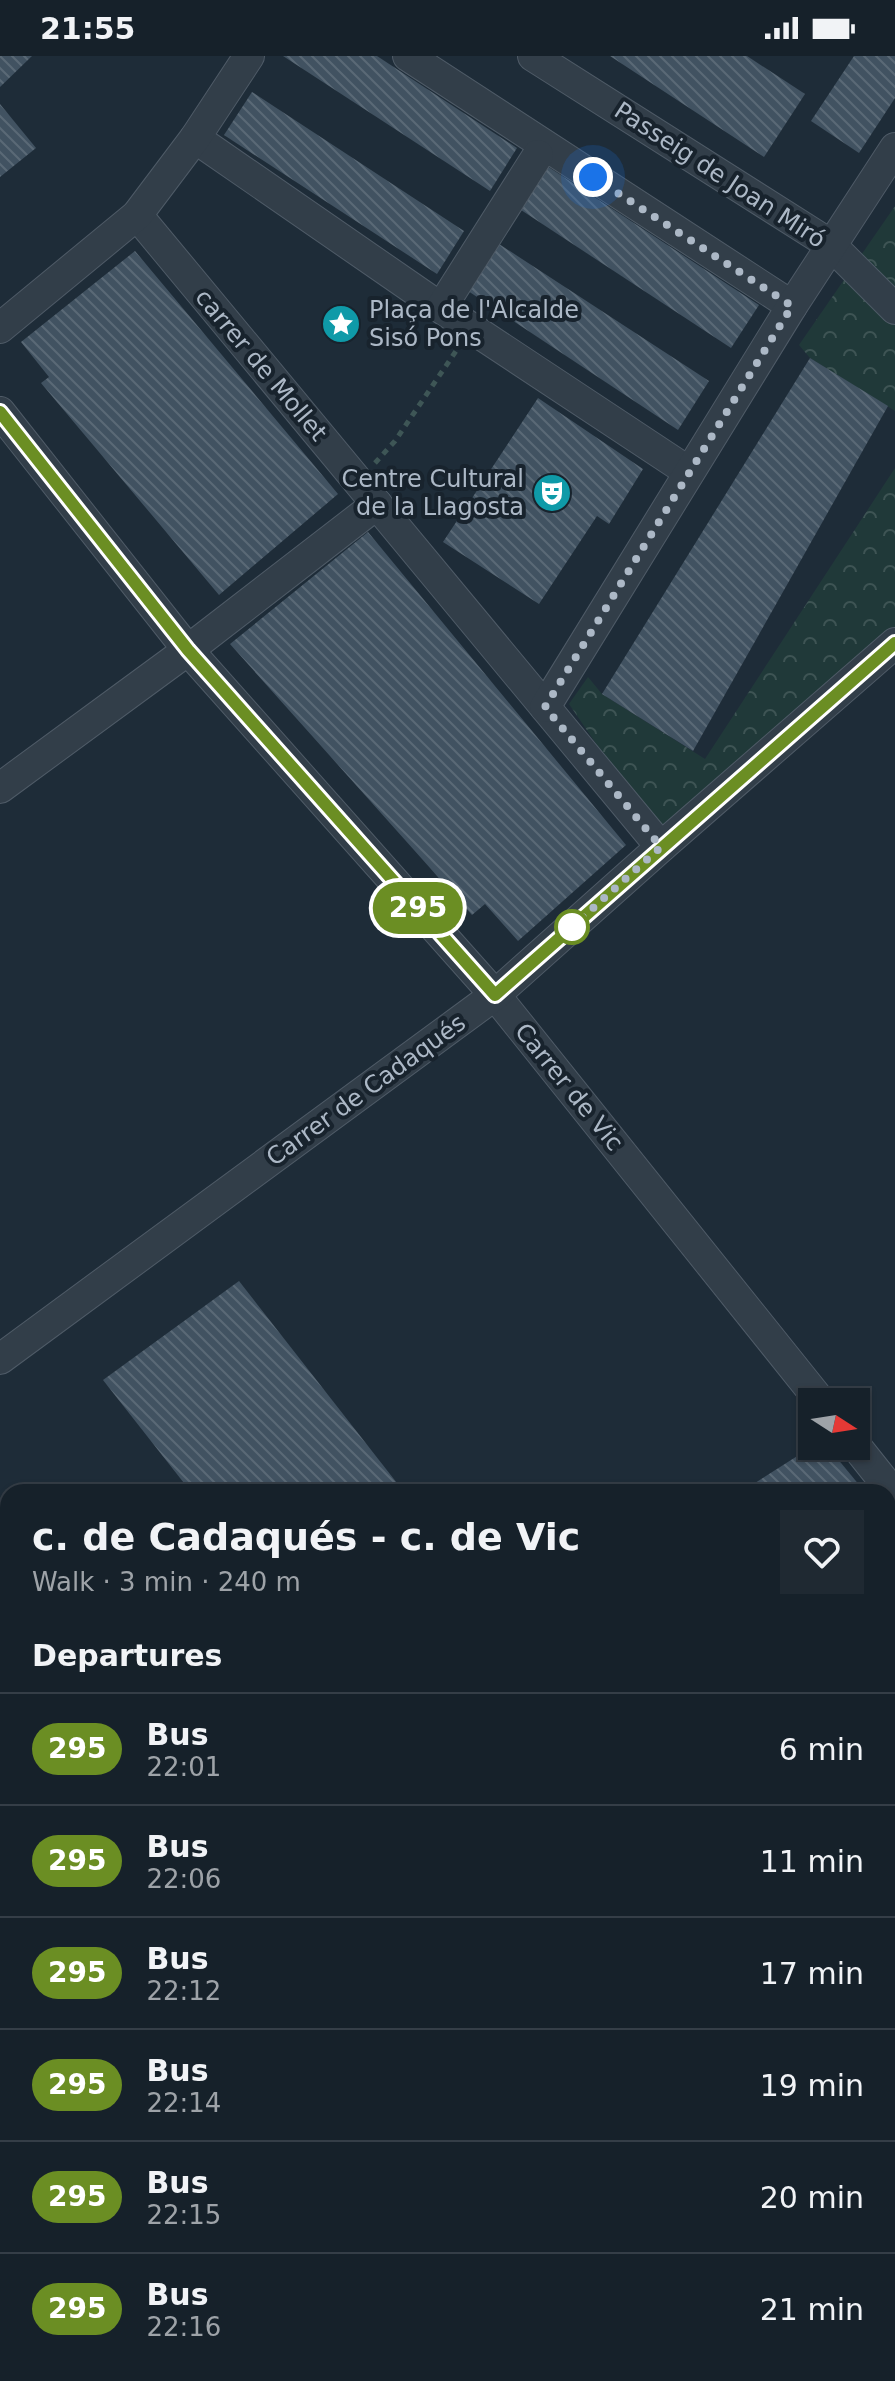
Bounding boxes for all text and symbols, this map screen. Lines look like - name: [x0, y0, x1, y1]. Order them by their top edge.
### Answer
- text: 21:55: [40, 11, 136, 46]
- street label: Passeig de Joan Miró: [609, 96, 831, 254]
- your location: [573, 157, 613, 197]
- street label: carrer de Mollet: [189, 283, 333, 447]
- place label: Plaça de l'Alcalde Sisó Pons: [369, 296, 579, 352]
- place icon: Plaça de l'Alcalde Sisó Pons: [320, 303, 362, 345]
- place label: Centre Cultural de la Llagosta: [342, 465, 524, 521]
- theatre icon: Centre Cultural de la Llagosta: [531, 472, 573, 514]
- line badge: 295: [372, 882, 464, 934]
- text: 295: [389, 891, 447, 924]
- unlabelled marker: [555, 910, 589, 944]
- street label: Carrer de Cadaqués: [261, 1008, 471, 1172]
- street label: Carrer de Vic: [509, 1018, 629, 1156]
- north arrow: [798, 1388, 870, 1460]
- map controls: [798, 1388, 870, 1460]
- button: heart: [780, 1510, 864, 1594]
- text: c. de Cadaqués - c. de Vic: [32, 1515, 580, 1559]
- text: Walk · 3 min · 240 m: [32, 1567, 301, 1597]
- text: Departures: [32, 1638, 222, 1673]
- text: Bus: [146, 1717, 209, 1752]
- text: 295: [48, 1732, 106, 1765]
- text: 6 min: [779, 1732, 864, 1767]
- text: 22:01: [146, 1752, 221, 1782]
- text: Bus: [146, 1829, 209, 1864]
- text: 295: [48, 1844, 106, 1877]
- text: 11 min: [760, 1844, 864, 1879]
- text: 22:06: [146, 1864, 221, 1894]
- text: Bus: [146, 1941, 209, 1976]
- text: 295: [48, 1956, 106, 1989]
- text: 17 min: [760, 1956, 864, 1991]
- text: 22:12: [146, 1976, 221, 2006]
- text: Bus: [146, 2053, 209, 2088]
- text: 295: [48, 2068, 106, 2101]
- text: 19 min: [760, 2068, 864, 2103]
- text: 22:14: [146, 2088, 221, 2118]
- text: Bus: [146, 2165, 209, 2200]
- text: 295: [48, 2180, 106, 2213]
- text: 20 min: [760, 2180, 864, 2215]
- text: 22:15: [146, 2200, 221, 2230]
- text: Bus: [146, 2277, 209, 2312]
- text: 295: [48, 2292, 106, 2325]
- text: 21 min: [760, 2292, 864, 2327]
- text: 22:16: [146, 2312, 221, 2342]

